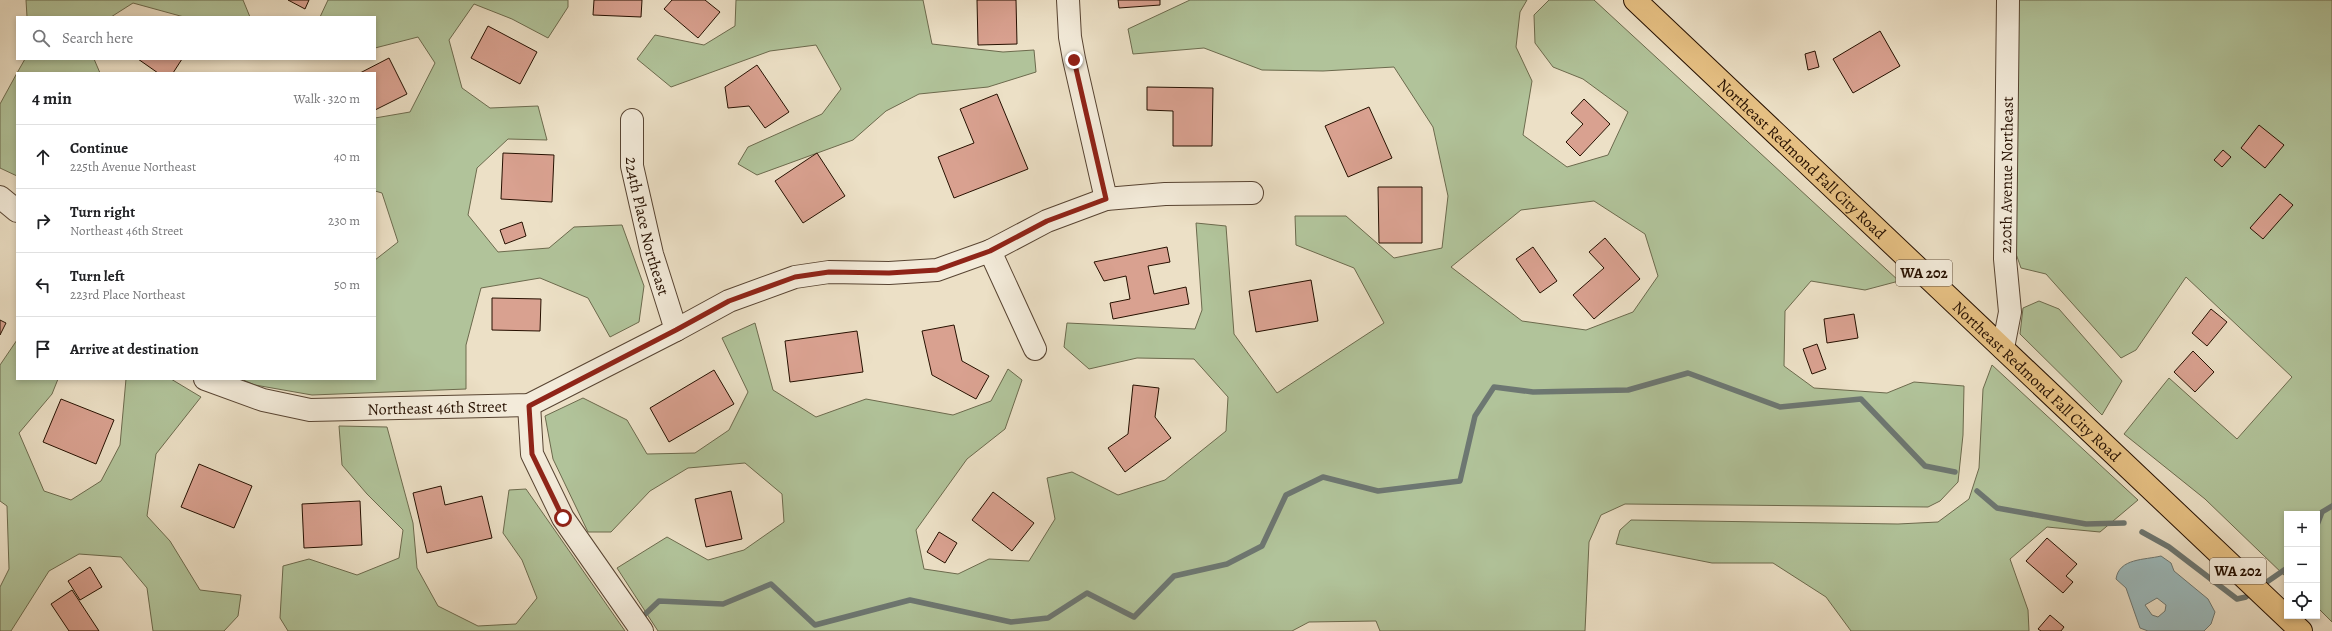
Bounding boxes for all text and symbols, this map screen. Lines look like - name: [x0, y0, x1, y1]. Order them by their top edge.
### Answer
- search box: [16, 16, 376, 60]
- icon: search: [30, 27, 52, 49]
- text: Search here: [62, 28, 133, 48]
- route end: [1065, 51, 1083, 69]
- street label: Northeast Redmond Fall City Road: [1712, 74, 1891, 244]
- text: 4 min: [32, 87, 72, 110]
- text: Walk · 320 m: [294, 90, 360, 107]
- street label: 220th Avenue Northeast: [1995, 96, 2019, 254]
- text: Continue: [70, 138, 128, 158]
- icon: ahead: [32, 146, 54, 168]
- text: 40 m: [334, 148, 360, 165]
- street label: 224th Place Northeast: [620, 157, 674, 298]
- text: 225th Avenue Northeast: [70, 158, 196, 175]
- text: Turn right: [70, 202, 135, 222]
- icon: right: [32, 210, 54, 232]
- text: 230 m: [328, 212, 360, 229]
- text: Northeast 46th Street: [70, 222, 183, 239]
- road number: WA 202: [1896, 260, 1952, 286]
- text: Turn left: [70, 266, 125, 286]
- icon: left: [32, 274, 54, 296]
- text: 50 m: [334, 276, 360, 293]
- text: 223rd Place Northeast: [70, 286, 185, 303]
- street label: Northeast Redmond Fall City Road: [1947, 297, 2126, 467]
- icon: arrive: [32, 338, 54, 360]
- text: Arrive at destination: [70, 339, 199, 359]
- street label: Northeast 46th Street: [367, 396, 507, 421]
- route start: [554, 509, 572, 527]
- map controls: [2284, 511, 2320, 619]
- button: +: [2284, 511, 2320, 547]
- button: −: [2284, 547, 2320, 583]
- road number: WA 202: [2210, 558, 2266, 584]
- button: locate: [2284, 583, 2320, 619]

